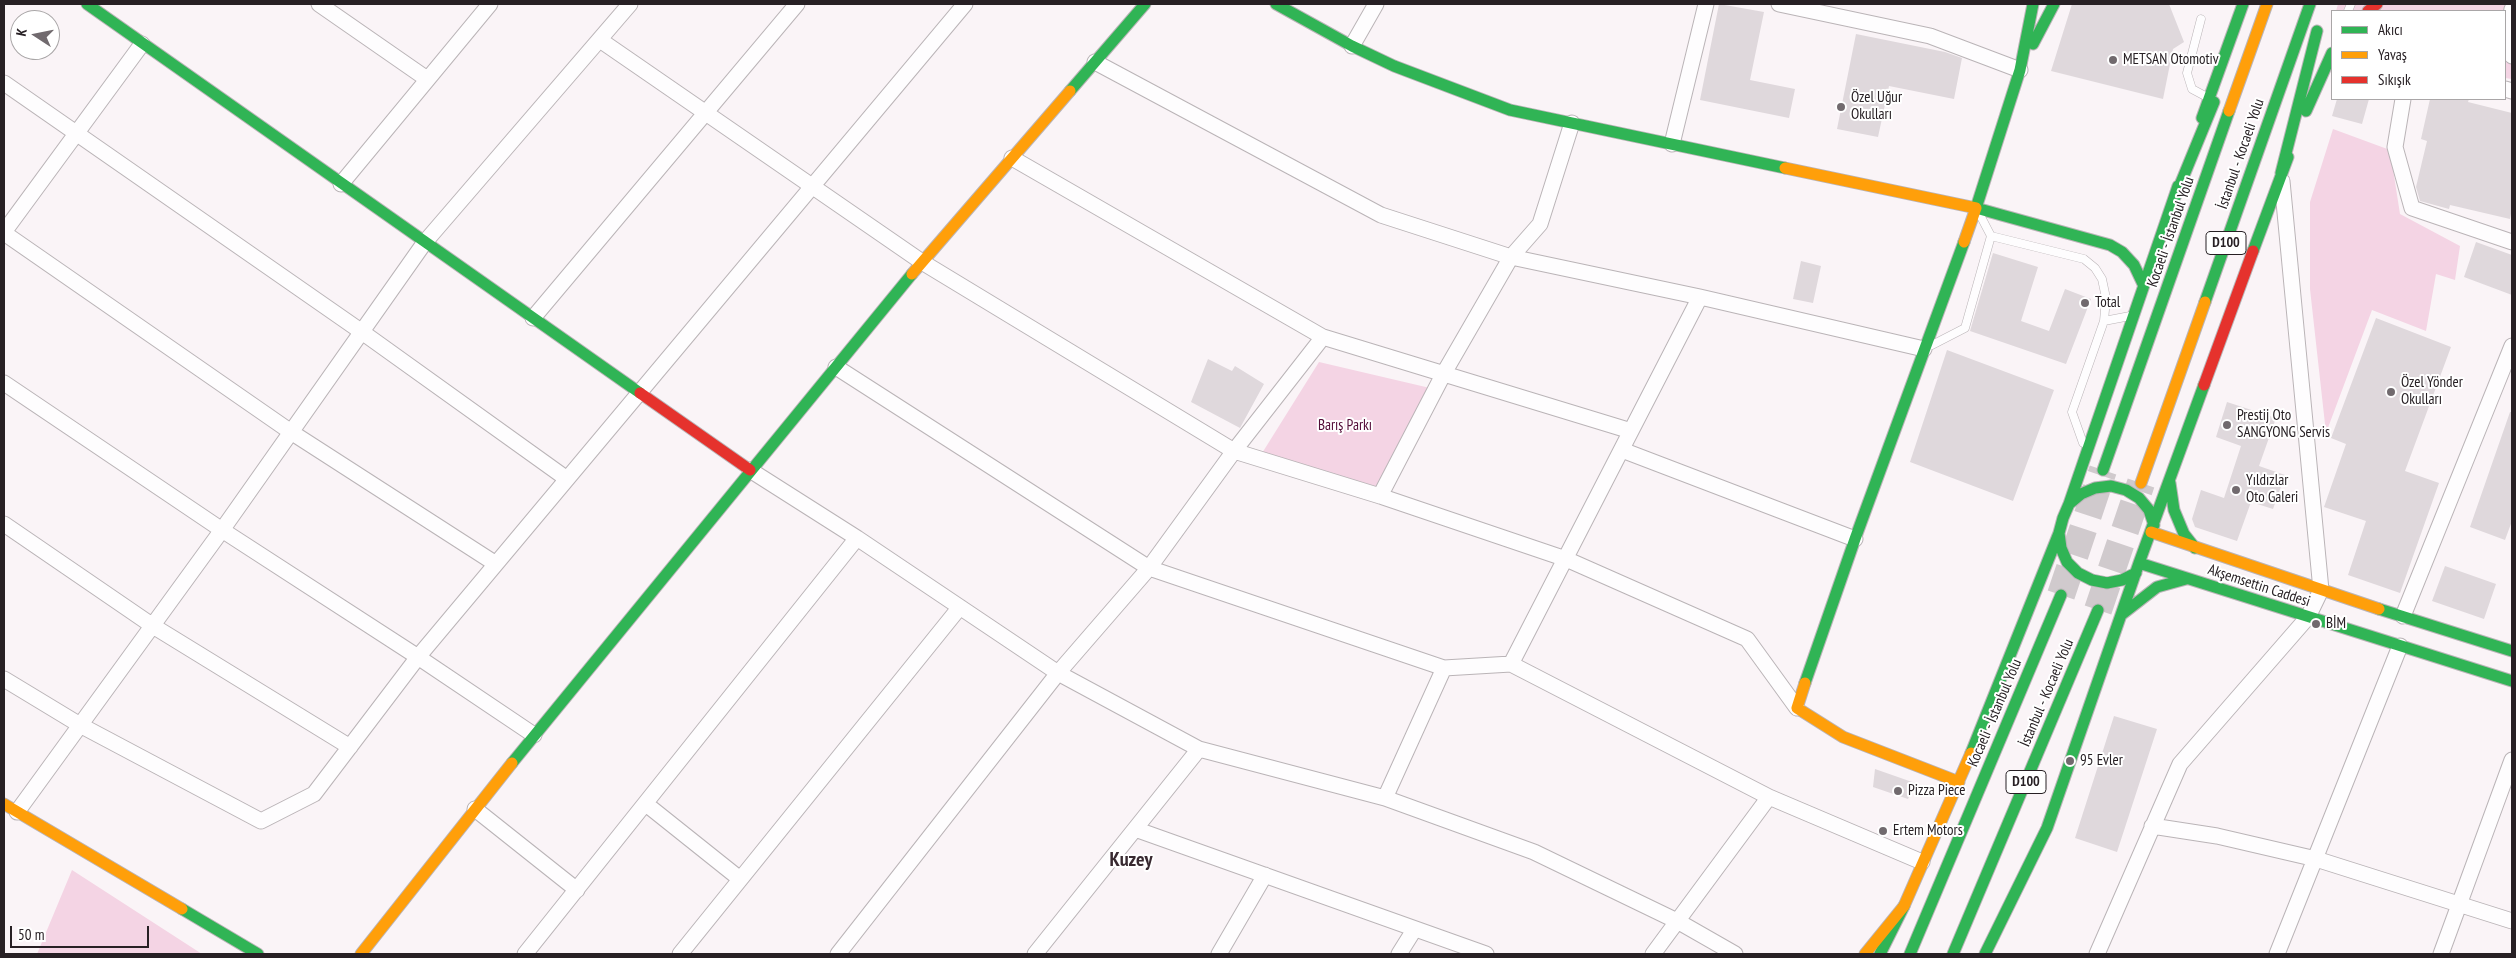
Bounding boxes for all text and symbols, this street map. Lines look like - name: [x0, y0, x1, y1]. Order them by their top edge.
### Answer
- north arrow: [10, 10, 60, 60]
- legend: [2331, 10, 2506, 100]
- text: Akıcı: [2378, 20, 2403, 39]
- text: K: [12, 27, 31, 38]
- text: Yavaş: [2378, 45, 2407, 64]
- place label: METSAN Otomotiv: [2123, 51, 2219, 69]
- marker: METSAN Otomotiv: [2107, 54, 2119, 66]
- text: Sıkışık: [2378, 70, 2411, 89]
- place label: Özel Uğur Okulları: [1851, 89, 1902, 124]
- street label: İstanbul - Kocaeli Yolu: [2214, 96, 2268, 212]
- marker: Özel Uğur Okulları: [1835, 101, 1847, 113]
- street label: Kocaeli - İstanbul Yolu: [2144, 174, 2198, 290]
- road number: D100: [2206, 232, 2246, 254]
- place label: Total: [2095, 294, 2120, 312]
- marker: Total: [2079, 297, 2091, 309]
- place label: Özel Yönder Okulları: [2401, 374, 2463, 409]
- marker: Özel Yönder Okulları: [2385, 386, 2397, 398]
- place label: Prestij Oto SANGYONG Servis: [2237, 407, 2330, 442]
- park label: Barış Parkı: [1318, 417, 1372, 435]
- marker: Prestij Oto SANGYONG Servis: [2221, 419, 2233, 431]
- place label: Yıldızlar Oto Galeri: [2246, 472, 2298, 507]
- marker: Yıldızlar Oto Galeri: [2230, 484, 2242, 496]
- street label: Akşemsettin Caddesi: [2205, 561, 2313, 611]
- place label: BİM: [2326, 615, 2346, 633]
- marker: BİM: [2310, 618, 2322, 630]
- street label: İstanbul - Kocaeli Yolu: [2016, 636, 2078, 750]
- street label: Kocaeli - İstanbul Yolu: [1964, 656, 2026, 770]
- place label: 95 Evler: [2080, 752, 2123, 770]
- marker: 95 Evler: [2064, 755, 2076, 767]
- road number: D100: [2006, 770, 2046, 794]
- place label: Pizza Piece: [1908, 782, 1965, 800]
- marker: Pizza Piece: [1892, 785, 1904, 797]
- place label: Ertem Motors: [1893, 822, 1963, 840]
- marker: Ertem Motors: [1877, 825, 1889, 837]
- district label: Kuzey: [1110, 848, 1152, 872]
- scale bar: [12, 916, 151, 948]
- text: 50 m: [18, 925, 44, 944]

